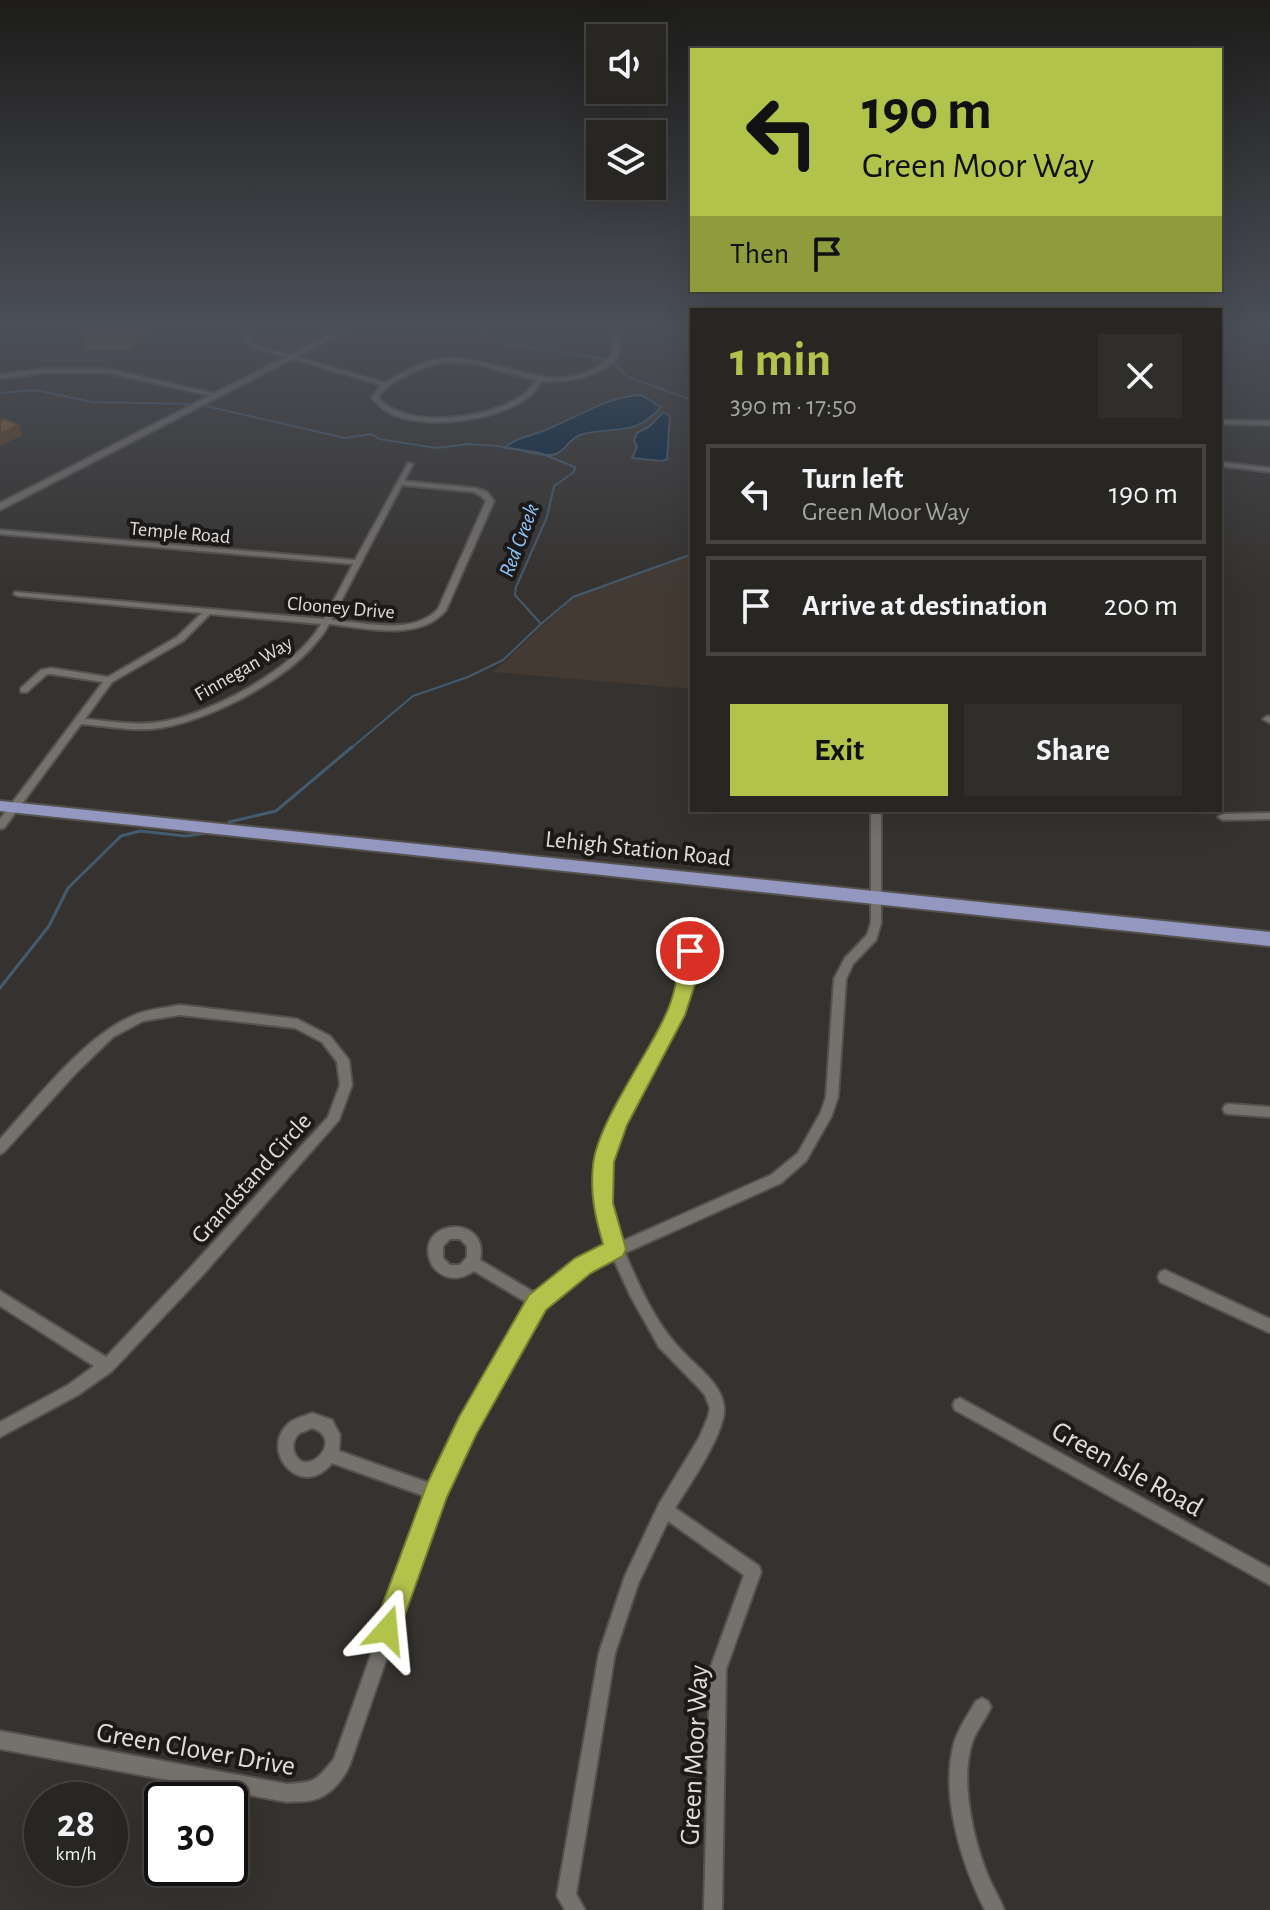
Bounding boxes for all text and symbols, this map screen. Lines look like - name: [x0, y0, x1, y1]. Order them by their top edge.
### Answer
- map controls: [586, 24, 666, 200]
- button: sound: [586, 24, 666, 104]
- icon: left: [730, 80, 834, 184]
- text: 190 m: [862, 83, 992, 139]
- button: layers: [586, 120, 666, 200]
- text: Green Moor Way: [862, 148, 1094, 184]
- icon: arrive: [805, 232, 849, 276]
- text: Then: [730, 239, 789, 269]
- button: close: [1098, 334, 1182, 418]
- text: 1 min: [730, 337, 831, 385]
- text: 390 m · 17:50: [730, 393, 857, 419]
- text: Turn left: [802, 464, 903, 494]
- icon: left: [734, 472, 778, 516]
- text: 190 m: [1109, 479, 1178, 509]
- text: Green Moor Way: [802, 499, 970, 525]
- water label: Red Creek: [495, 501, 543, 580]
- street label: Temple Road: [129, 519, 231, 547]
- icon: arrive: [734, 584, 778, 628]
- text: Arrive at destination: [802, 591, 1048, 621]
- text: 200 m: [1104, 591, 1178, 621]
- street label: Clooney Drive: [286, 593, 395, 623]
- street label: Finnegan Way: [191, 633, 296, 705]
- button: Exit: [730, 704, 948, 796]
- button: Share: [964, 704, 1182, 796]
- street label: Lehigh Station Road: [544, 827, 732, 871]
- pin: [656, 917, 724, 985]
- icon: arrive: [668, 929, 712, 973]
- street label: Grandstand Circle: [187, 1109, 316, 1248]
- street label: Green Isle Road: [1047, 1417, 1207, 1523]
- position arrow: [345, 1588, 429, 1672]
- street label: Green Moor Way: [676, 1664, 714, 1846]
- street label: Green Clover Drive: [94, 1719, 297, 1781]
- speed limit sign: 30: [144, 1782, 248, 1886]
- text: 28: [57, 1804, 95, 1844]
- text: km/h: [55, 1844, 97, 1864]

